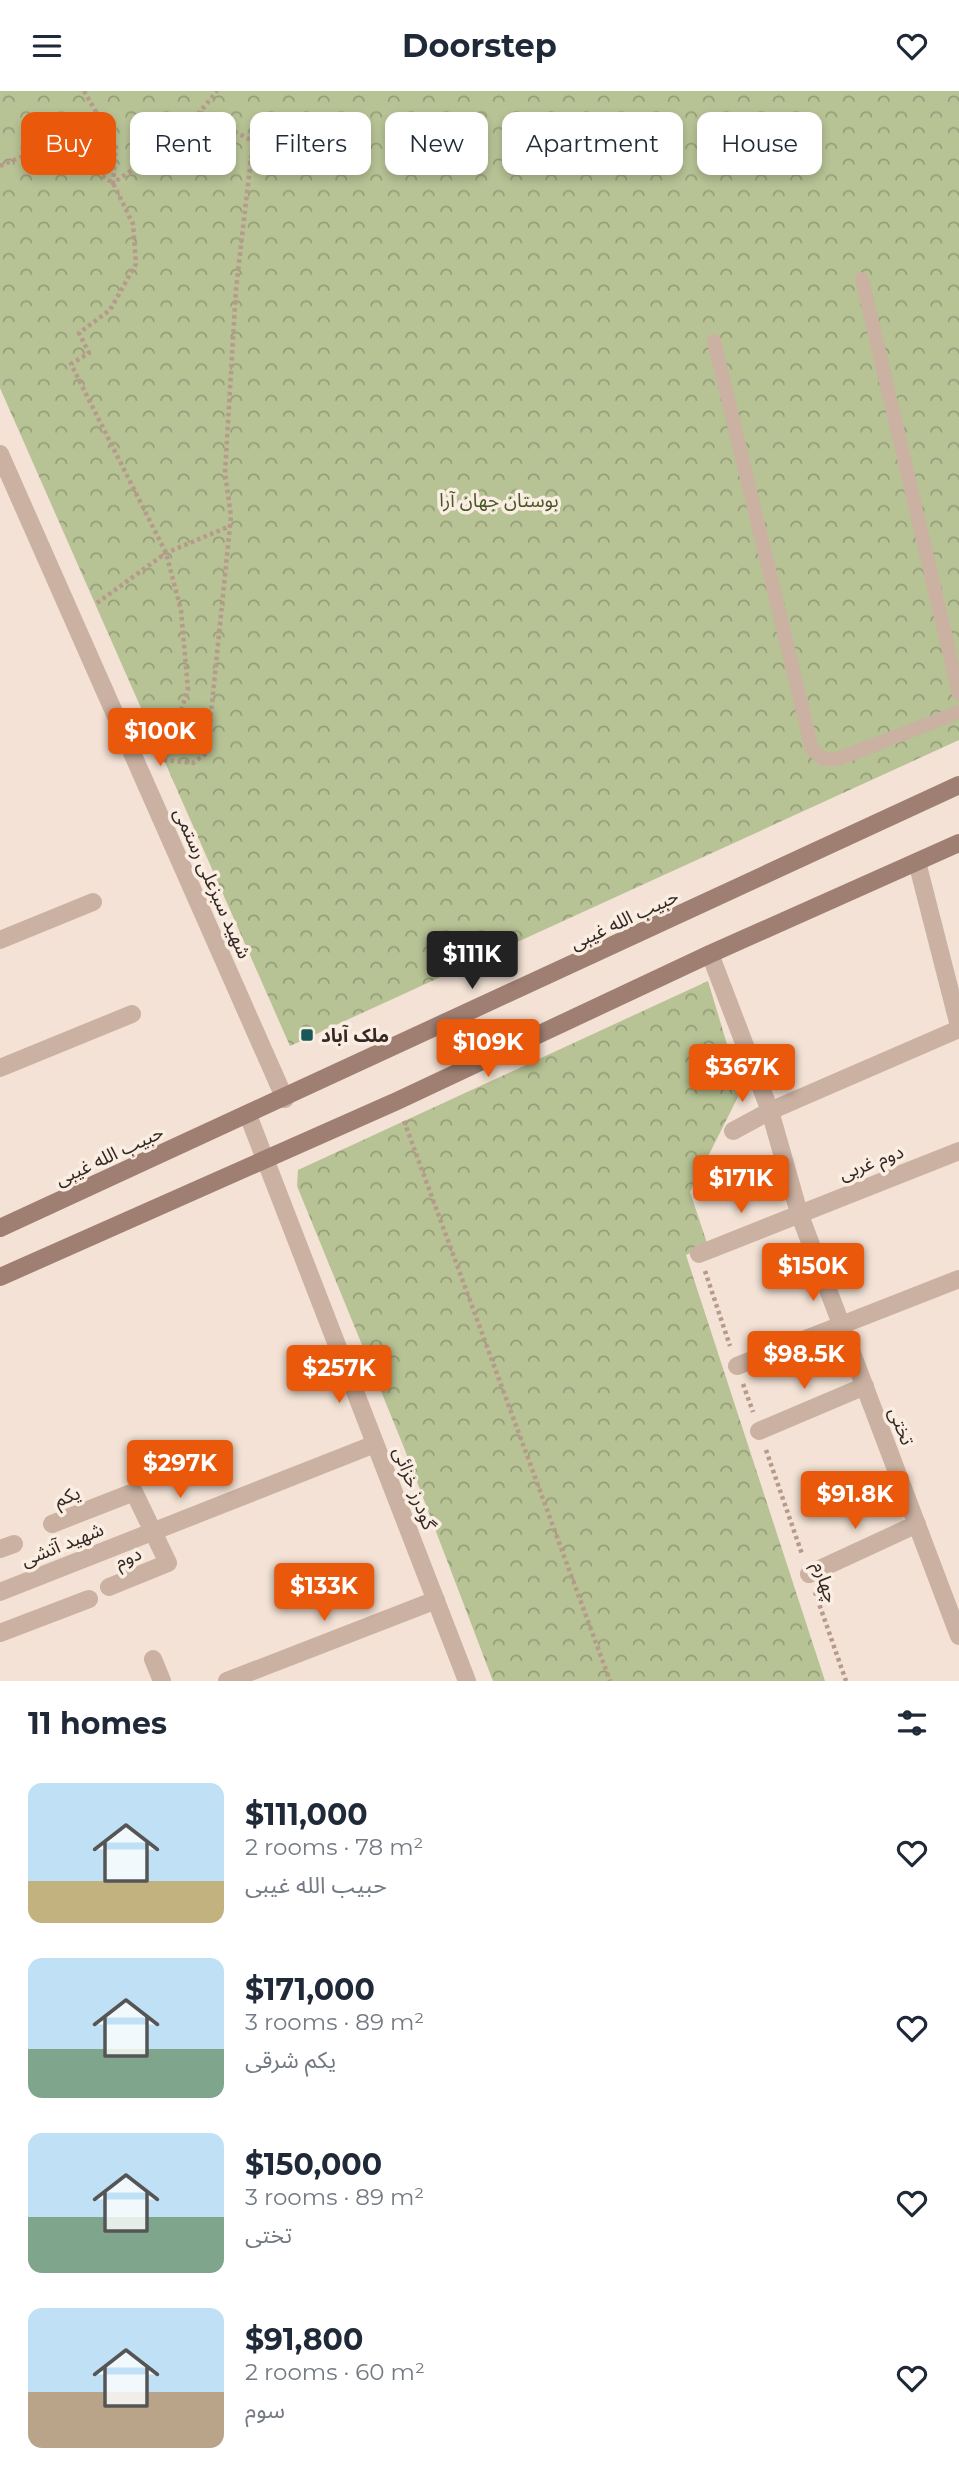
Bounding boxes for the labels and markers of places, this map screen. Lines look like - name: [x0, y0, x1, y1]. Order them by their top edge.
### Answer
- pin: $100K: [111, 709, 209, 768]
- pin: $111K: [423, 932, 521, 991]
- pin: $109K: [439, 1019, 537, 1079]
- place label: ملک آباد: [321, 1024, 389, 1047]
- marker: ملک آباد: [299, 1027, 315, 1043]
- pin: $367K: [693, 1045, 791, 1104]
- pin: $171K: [692, 1155, 790, 1215]
- pin: $150K: [764, 1243, 862, 1303]
- pin: $98.5K: [747, 1331, 861, 1391]
- pin: $257K: [290, 1345, 388, 1405]
- pin: $297K: [131, 1441, 229, 1500]
- pin: $91.8K: [798, 1471, 912, 1531]
- pin: $133K: [275, 1563, 373, 1623]

